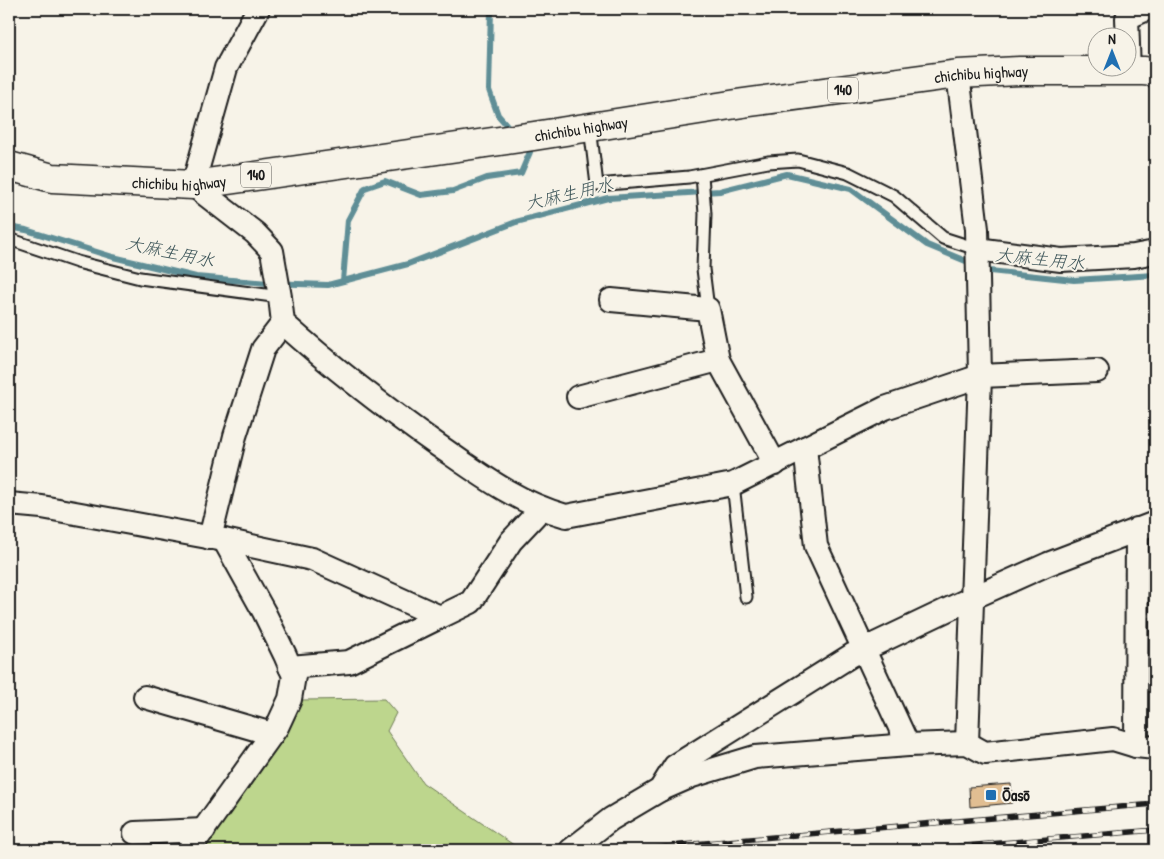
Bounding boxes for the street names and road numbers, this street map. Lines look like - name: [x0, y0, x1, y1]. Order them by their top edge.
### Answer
- street label: chichibu highway: [933, 60, 1029, 88]
- road number: 140: [828, 78, 858, 102]
- street label: chichibu highway: [533, 110, 630, 147]
- road number: 140: [241, 162, 271, 188]
- street label: chichibu highway: [131, 169, 228, 196]

